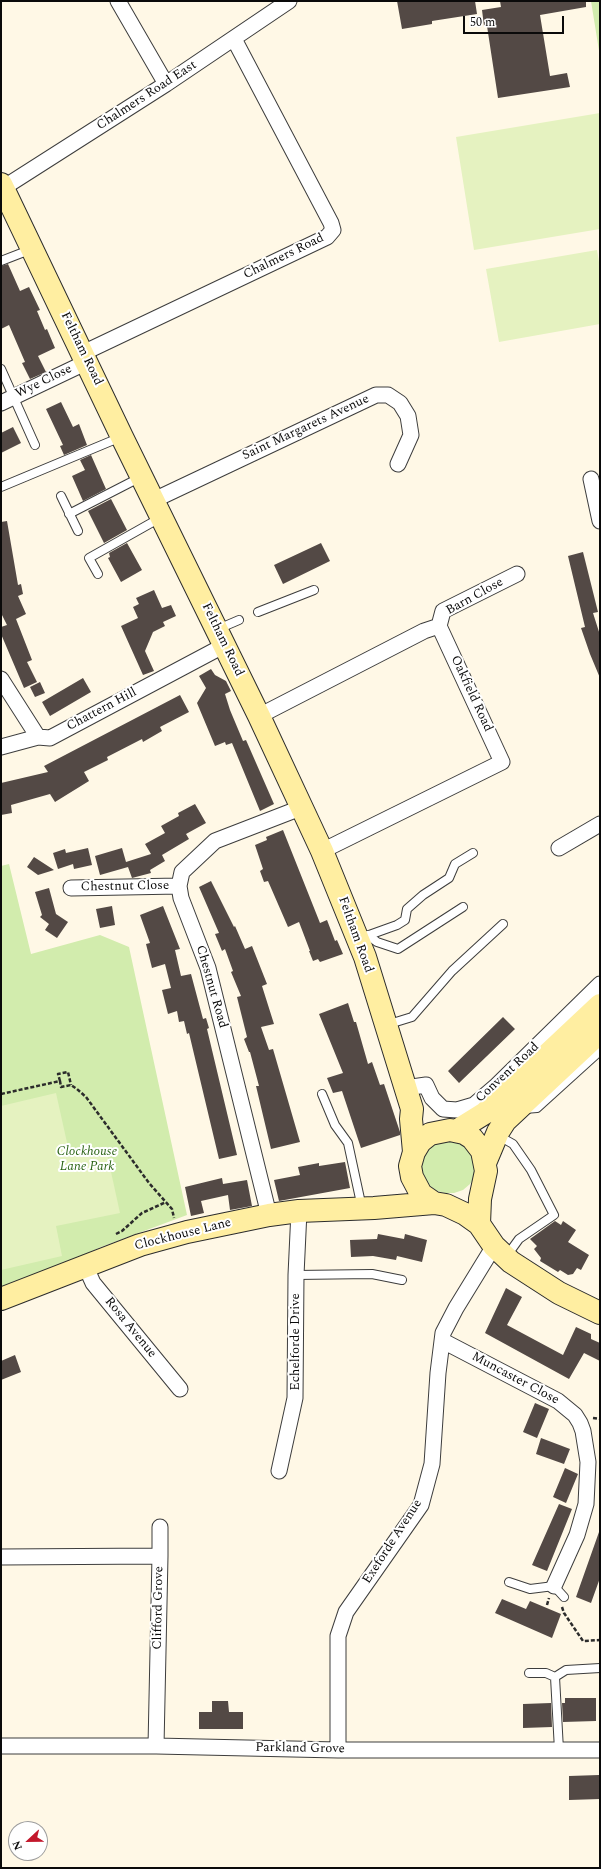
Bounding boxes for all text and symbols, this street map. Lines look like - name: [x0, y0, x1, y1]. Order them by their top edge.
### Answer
- scale bar: [465, 8, 566, 34]
- text: 50 m: [470, 13, 495, 32]
- street label: Chalmers Road East: [94, 58, 200, 134]
- street label: Chalmers Road: [241, 231, 327, 283]
- street label: Feltham Road: [56, 310, 106, 388]
- street label: Wye Close: [13, 362, 75, 402]
- street label: Saint Margarets Avenue: [240, 392, 372, 464]
- street label: Barn Close: [444, 575, 506, 619]
- street label: Feltham Road: [197, 601, 247, 679]
- street label: Oakfield Road: [447, 653, 495, 735]
- street label: Chattern Hill: [64, 685, 140, 735]
- street label: Chestnut Close: [81, 878, 169, 896]
- street label: Feltham Road: [334, 895, 376, 975]
- street label: Chestnut Road: [192, 944, 230, 1030]
- street label: Convent Road: [473, 1040, 543, 1106]
- park label: Clockhouse Lane Park: [57, 1144, 117, 1175]
- street label: Clockhouse Lane: [133, 1215, 233, 1255]
- street label: Echelforde Drive: [288, 1293, 304, 1391]
- street label: Rosa Avenue: [101, 1294, 159, 1362]
- street label: Muncaster Close: [469, 1349, 561, 1409]
- street label: Exeforde Avenue: [360, 1497, 426, 1587]
- street label: Clifford Grove: [150, 1566, 168, 1650]
- street label: Parkland Grove: [255, 1740, 345, 1758]
- north arrow: [8, 1821, 48, 1861]
- text: N: [8, 1838, 27, 1853]

